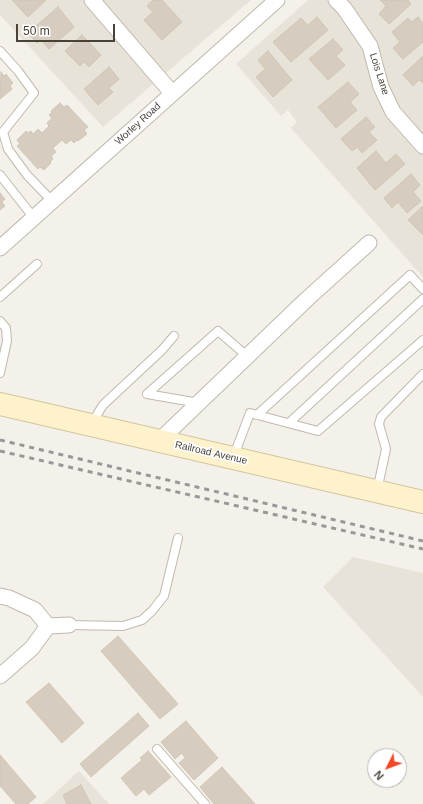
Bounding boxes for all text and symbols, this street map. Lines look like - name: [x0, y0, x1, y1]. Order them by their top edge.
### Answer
- scale bar: [18, 16, 117, 42]
- text: 50 m: [23, 24, 50, 38]
- street label: Lois Lane: [367, 52, 391, 96]
- street label: Worley Road: [113, 100, 163, 148]
- street label: Railroad Avenue: [174, 439, 248, 467]
- north arrow: [367, 748, 407, 788]
- text: N: [372, 768, 386, 782]

